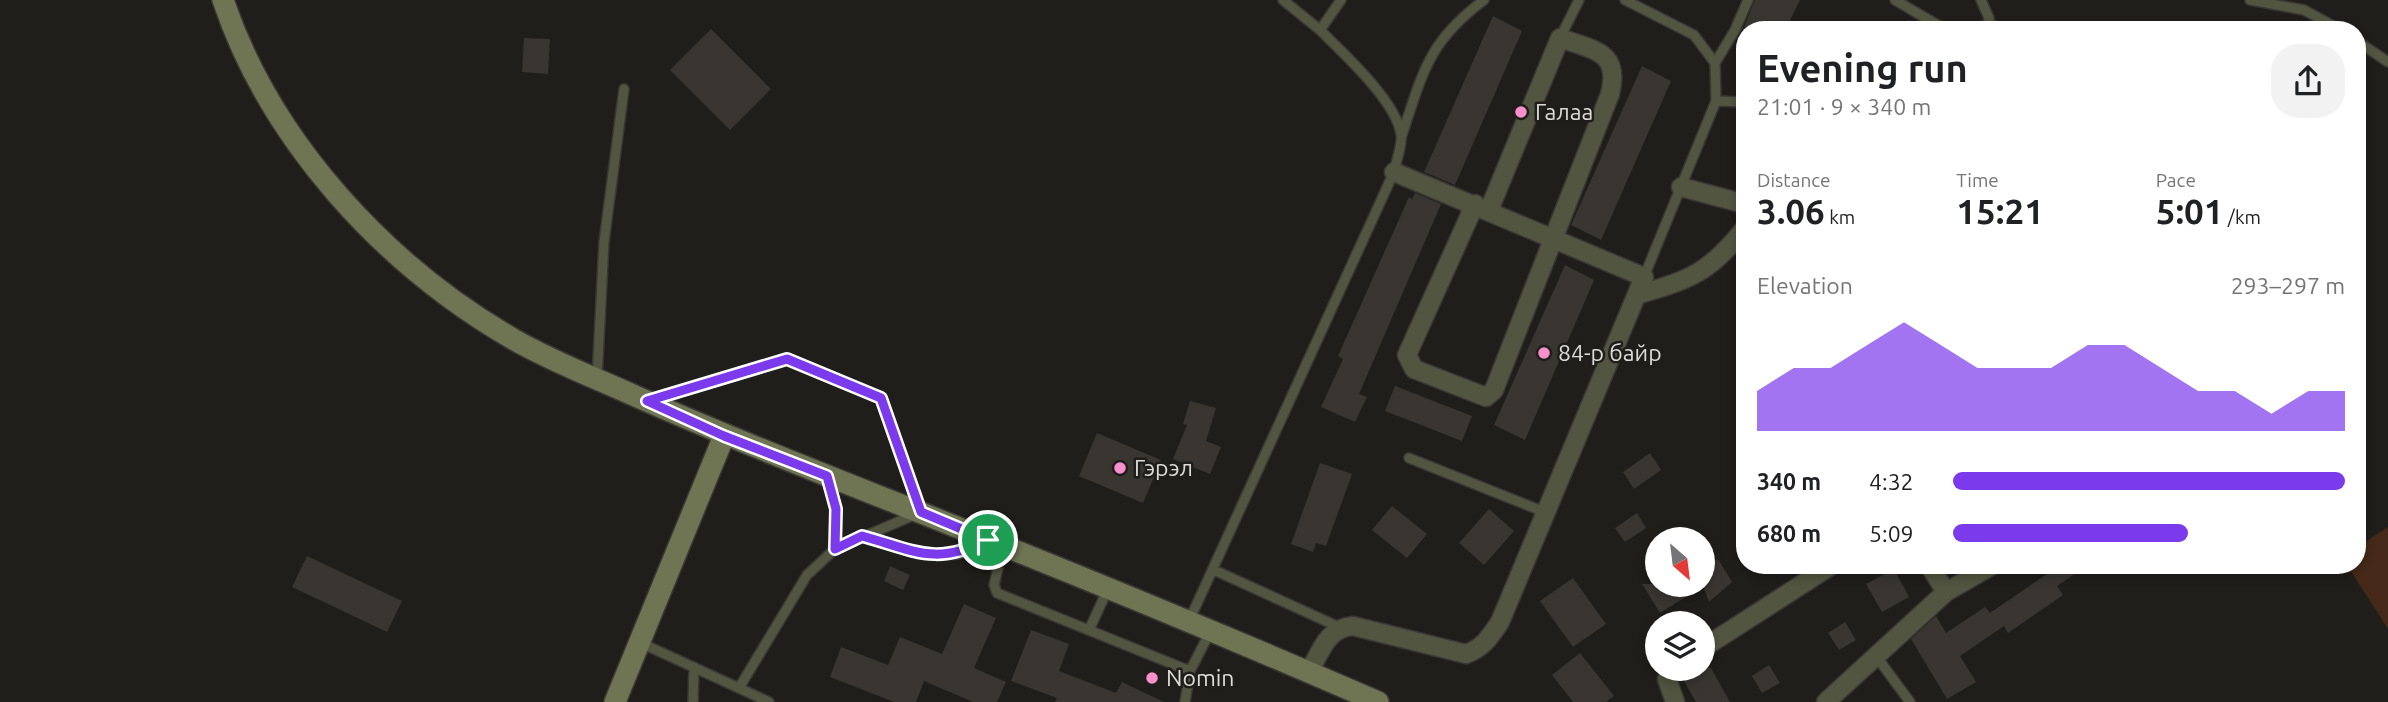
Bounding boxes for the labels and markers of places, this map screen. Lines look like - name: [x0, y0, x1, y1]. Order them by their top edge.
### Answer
- place label: Галаа: [1535, 99, 1593, 124]
- marker: Галаа: [1513, 104, 1529, 120]
- place label: 84-р байр: [1558, 340, 1662, 365]
- marker: 84-р байр: [1536, 345, 1552, 361]
- place label: Гэрэл: [1134, 455, 1193, 480]
- marker: Гэрэл: [1112, 460, 1128, 476]
- pin: [958, 510, 1018, 570]
- place label: Nomin: [1166, 665, 1234, 690]
- marker: Nomin: [1144, 670, 1160, 686]

